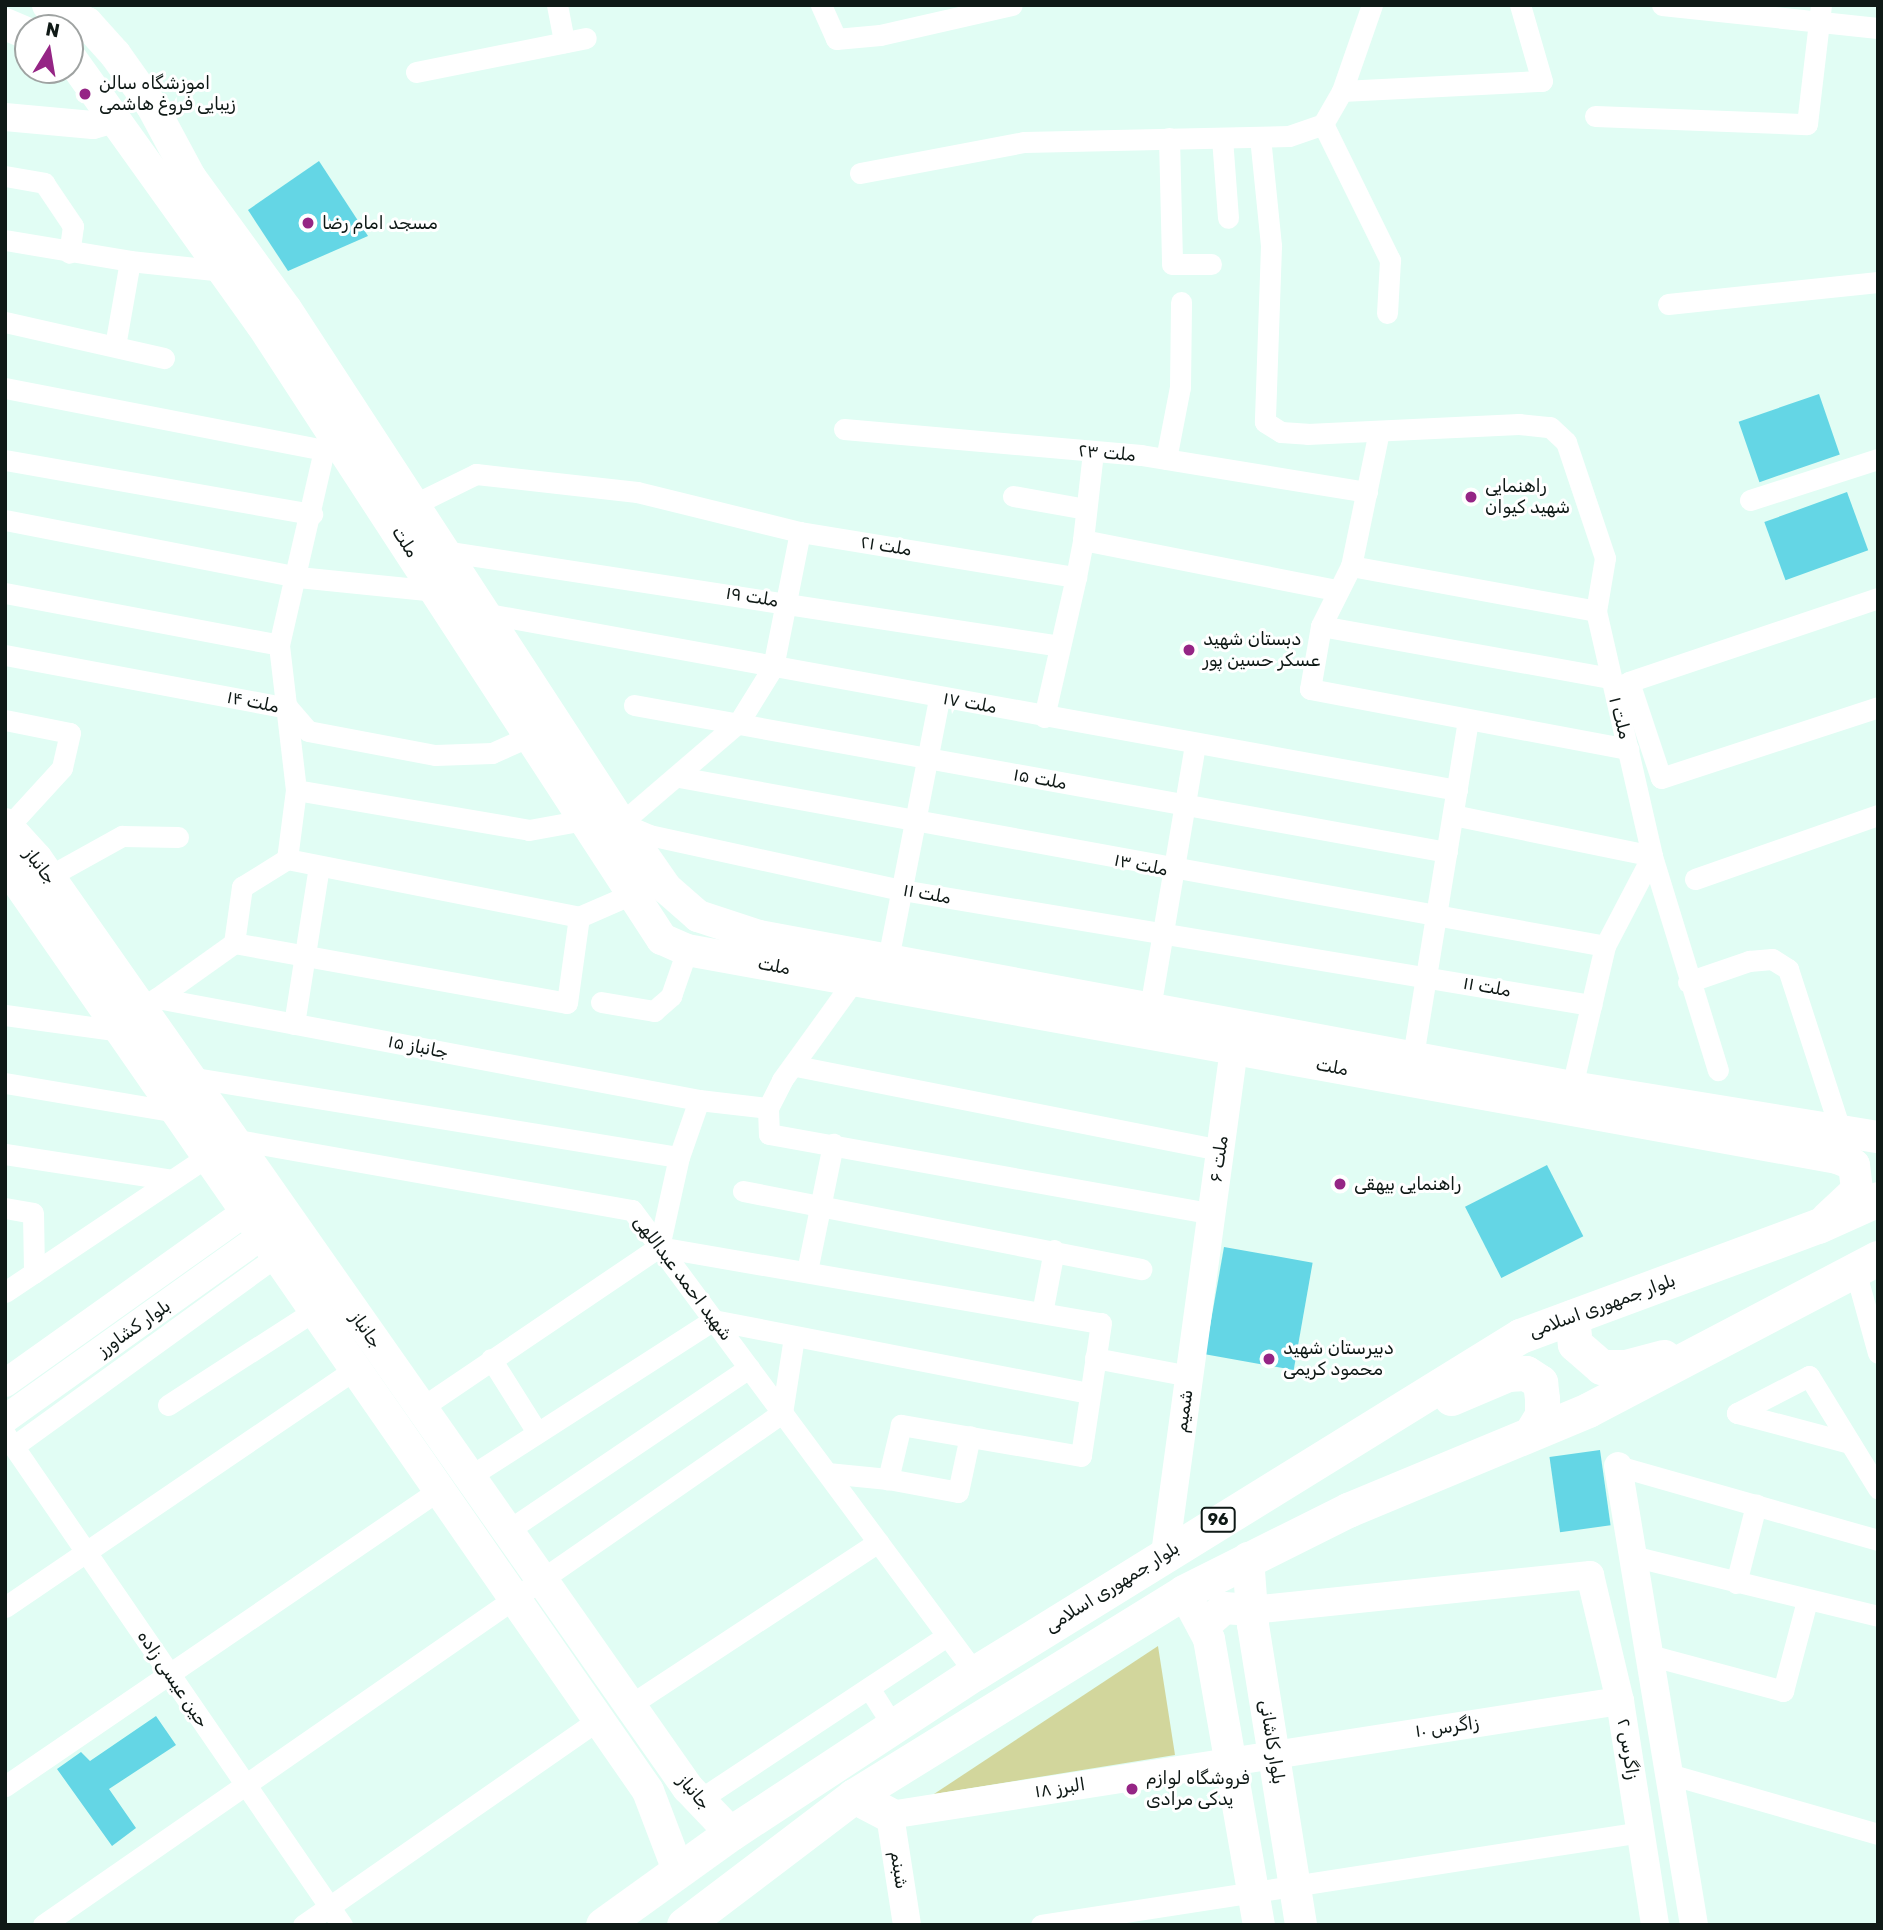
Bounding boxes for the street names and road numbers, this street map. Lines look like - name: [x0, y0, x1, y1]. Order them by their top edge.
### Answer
- street label: ملت ۲۳: [1077, 440, 1137, 466]
- street label: ملت: [387, 522, 423, 562]
- street label: ملت ۲۱: [859, 531, 913, 561]
- street label: ملت ۱۹: [724, 582, 780, 612]
- street label: ملت ۱۴: [225, 686, 281, 718]
- street label: ملت ۱۷: [941, 688, 999, 718]
- street label: ملت ۱: [1604, 695, 1636, 741]
- street label: ملت ۱۵: [1012, 764, 1068, 794]
- street label: جانباز: [19, 844, 61, 888]
- street label: ملت ۱۳: [1112, 849, 1170, 881]
- street label: ملت ۱۱: [901, 879, 953, 909]
- street label: ملت: [756, 953, 792, 979]
- street label: ملت ۱۱: [1461, 972, 1513, 1002]
- street label: جانباز ۱۵: [386, 1031, 450, 1063]
- street label: ملت: [1314, 1054, 1350, 1080]
- street label: ملت ۶: [1205, 1134, 1233, 1184]
- street label: شهید احمد عبداللهی: [629, 1211, 737, 1345]
- street label: بلوار جمهوری اسلامی: [1526, 1269, 1678, 1343]
- street label: بلوار کشاورز: [93, 1295, 175, 1361]
- street label: جانباز: [346, 1308, 386, 1352]
- street label: شمیم: [1170, 1388, 1198, 1434]
- road number: 96: [1200, 1508, 1236, 1532]
- street label: بلوار جمهوری اسلامی: [1041, 1537, 1183, 1637]
- street label: حین عیسی زاده: [132, 1626, 214, 1732]
- street label: بلوار کاشانی: [1255, 1698, 1289, 1786]
- street label: زاگرس ۱۰: [1414, 1712, 1480, 1742]
- street label: زاگرس ۲: [1613, 1717, 1643, 1781]
- street label: جانباز: [673, 1770, 715, 1814]
- street label: البرز ۱۸: [1033, 1773, 1087, 1803]
- street label: شبنم: [885, 1849, 913, 1891]

